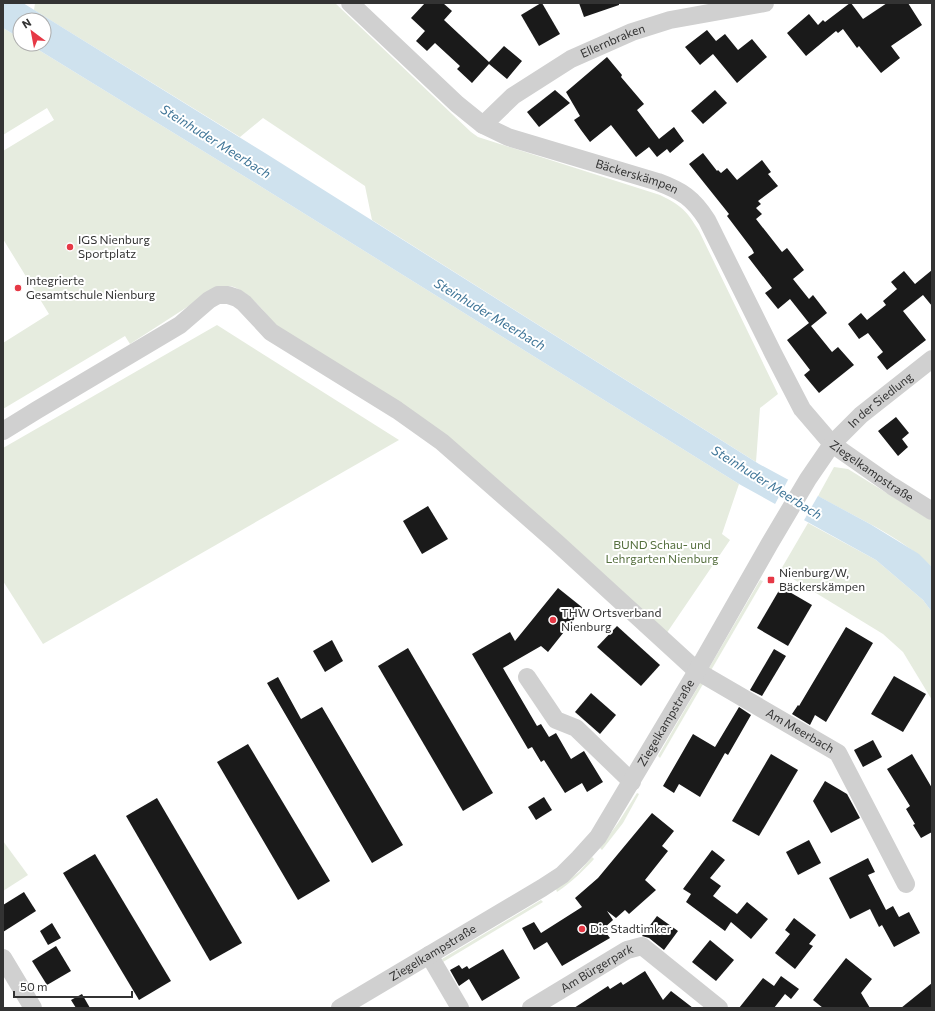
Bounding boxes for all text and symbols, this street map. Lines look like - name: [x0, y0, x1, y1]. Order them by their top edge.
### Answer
- north arrow: [12, 12, 52, 52]
- text: N: [19, 15, 33, 31]
- street label: Ellernbraken: [578, 20, 646, 60]
- water label: Steinhuder Meerbach: [158, 101, 274, 181]
- street label: Bäckerskämpen: [594, 156, 681, 196]
- place label: IGS Nienburg Sportplatz: [78, 232, 150, 260]
- marker: IGS Nienburg Sportplatz: [65, 242, 75, 252]
- place label: Integrierte Gesamtschule Nienburg: [26, 273, 156, 301]
- water label: Steinhuder Meerbach: [432, 274, 548, 354]
- marker: Integrierte Gesamtschule Nienburg: [13, 283, 23, 293]
- street label: In der Siedlung: [844, 369, 915, 430]
- street label: Ziegelkampstraße: [828, 437, 917, 504]
- water label: Steinhuder Meerbach: [709, 442, 825, 522]
- park label: BUND Schau- und Lehrgarten Nienburg: [605, 537, 719, 565]
- place label: Nienburg/W, Bäckerskämpen: [779, 565, 865, 593]
- marker: Nienburg/W, Bäckerskämpen: [766, 575, 776, 585]
- place label: THW Ortsverband Nienburg: [561, 605, 661, 633]
- marker: THW Ortsverband Nienburg: [548, 615, 558, 625]
- street label: Ziegelkampstraße: [634, 677, 696, 768]
- street label: Am Meerbach: [764, 705, 837, 755]
- street label: Ziegelkampstraße: [386, 921, 478, 983]
- place label: Die Stadtimker: [590, 921, 672, 935]
- marker: Die Stadtimker: [577, 924, 587, 934]
- street label: Am Bürgerpark: [557, 941, 635, 995]
- scale bar: [14, 973, 132, 999]
- text: 50 m: [20, 979, 48, 993]

